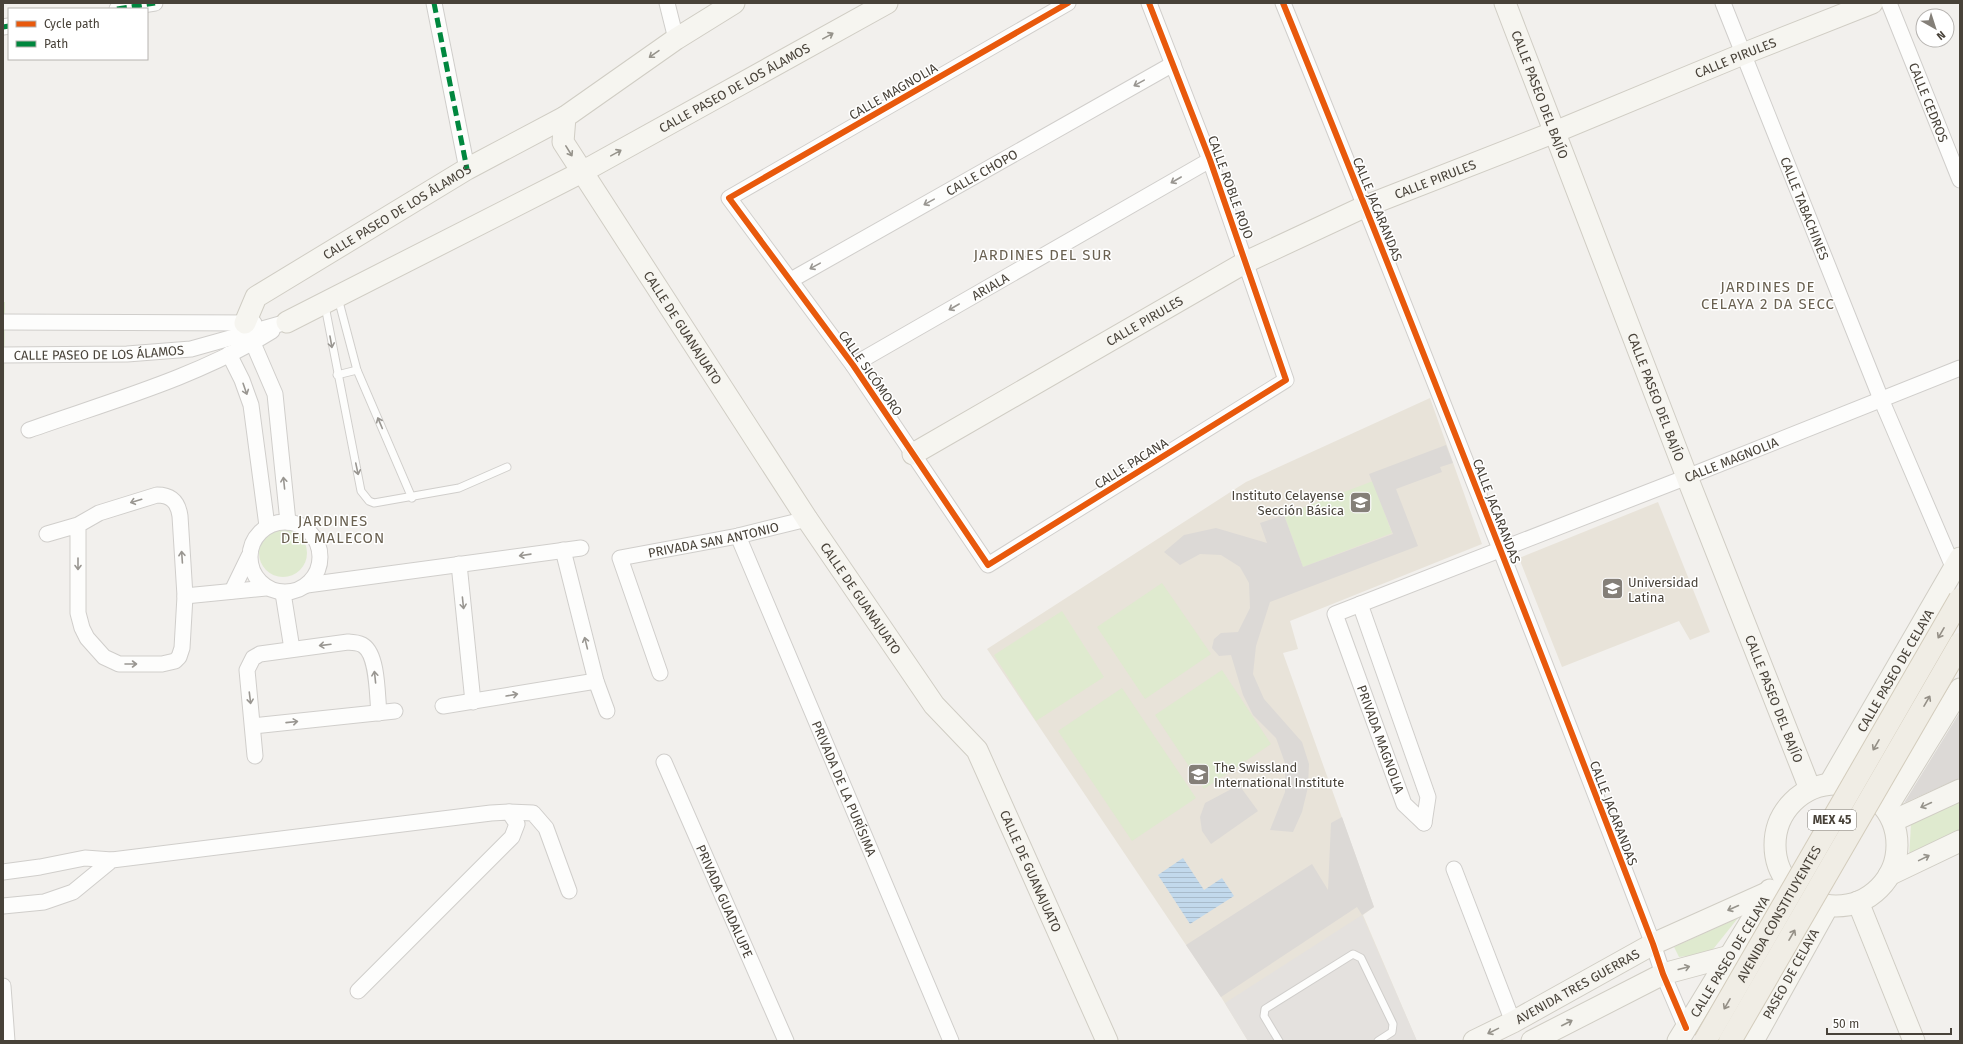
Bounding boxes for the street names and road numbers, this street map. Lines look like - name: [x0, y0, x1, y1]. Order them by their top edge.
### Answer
- street label: CALLE PASEO DEL BAJÍO: [1508, 28, 1571, 161]
- street label: CALLE PIRULES: [1693, 35, 1778, 81]
- street label: CALLE PASEO DE LOS ÁLAMOS: [656, 40, 813, 136]
- street label: CALLE MAGNOLIA: [846, 60, 940, 123]
- street label: CALLE CEDROS: [1906, 60, 1951, 145]
- street label: CALLE ROBLE ROJO: [1205, 133, 1256, 241]
- street label: CALLE CHOPO: [943, 146, 1020, 199]
- street label: CALLE JACARANDAS: [1350, 155, 1405, 263]
- street label: CALLE TABACHINES: [1777, 155, 1832, 262]
- street label: CALLE PIRULES: [1392, 157, 1478, 202]
- street label: CALLE PASEO DE LOS ÁLAMOS: [320, 161, 474, 263]
- street label: CALLE DE GUANAJUATO: [641, 268, 725, 387]
- street label: ARIALA: [969, 270, 1012, 303]
- street label: CALLE PIRULES: [1103, 293, 1186, 349]
- street label: CALLE SICÓMORO: [836, 328, 906, 419]
- street label: CALLE PASEO DEL BAJÍO: [1624, 331, 1687, 463]
- street label: CALLE PASEO DE LOS ÁLAMOS: [14, 343, 185, 363]
- street label: CALLE MAGNOLIA: [1682, 434, 1781, 485]
- street label: CALLE PACANA: [1092, 435, 1171, 492]
- street label: CALLE JACARANDAS: [1470, 457, 1523, 566]
- street label: PRIVADA SAN ANTONIO: [647, 519, 780, 561]
- street label: CALLE DE GUANAJUATO: [817, 540, 904, 657]
- street label: CALLE PASEO DE CELAYA: [1854, 606, 1937, 735]
- street label: CALLE PASEO DEL BAJÍO: [1742, 633, 1806, 765]
- street label: PRIVADA MAGNOLIA: [1354, 683, 1407, 796]
- street label: PRIVADA DE LA PURÍSIMA: [809, 719, 879, 859]
- street label: CALLE JACARANDAS: [1587, 759, 1640, 868]
- street label: CALLE DE GUANAJUATO: [997, 808, 1064, 934]
- road number: MEX 45: [1808, 810, 1856, 830]
- street label: PRIVADA GUADALUPE: [693, 843, 756, 960]
- street label: AVENIDA CONSTITUYENTES: [1734, 843, 1824, 985]
- street label: CALLE PASEO DE CELAYA: [1687, 893, 1773, 1020]
- street label: PASEO DE CELAYA: [1760, 926, 1822, 1022]
- street label: AVENIDA TRES GUERRAS: [1513, 946, 1642, 1027]

